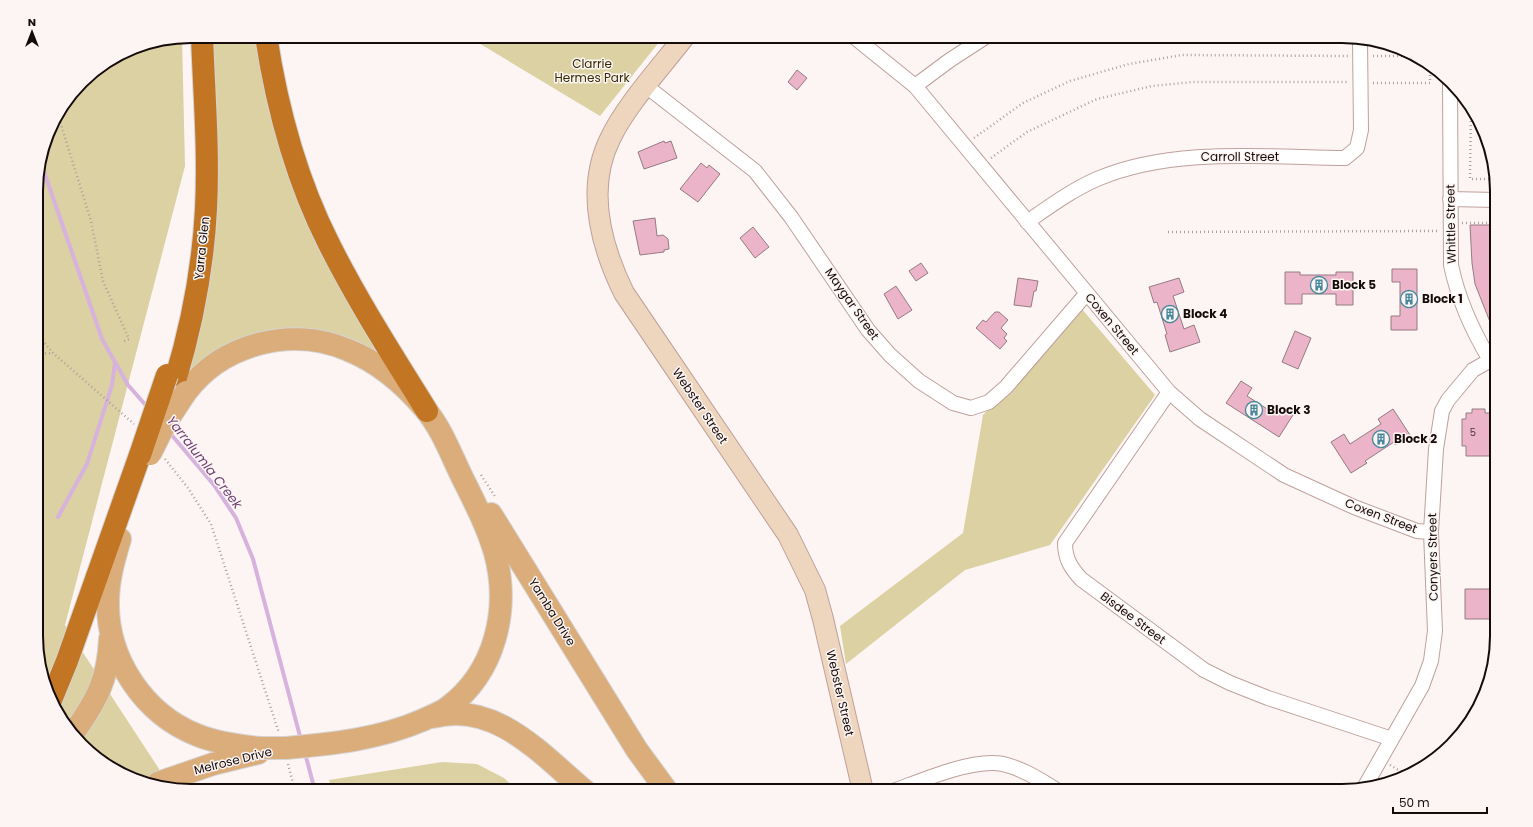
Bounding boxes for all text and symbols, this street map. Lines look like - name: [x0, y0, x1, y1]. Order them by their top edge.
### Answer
- north arrow: [12, 12, 52, 52]
- text: N: [28, 14, 36, 30]
- park label: Clarrie Hermes Park: [554, 55, 630, 86]
- street label: Carroll Street: [1201, 148, 1279, 165]
- street label: Whittle Street: [1441, 184, 1460, 264]
- street label: Yarra Glen: [190, 216, 213, 280]
- street label: Maygar Street: [821, 264, 884, 343]
- building icon: Block 5: [1309, 275, 1329, 295]
- place label: Block 5: [1332, 276, 1376, 293]
- street label: Coxen Street: [1081, 289, 1143, 358]
- building icon: Block 1: [1399, 289, 1419, 309]
- place label: Block 1: [1422, 290, 1463, 307]
- building icon: Block 4: [1160, 304, 1180, 324]
- place label: Block 4: [1183, 305, 1227, 322]
- street label: Webster Street: [669, 364, 732, 447]
- building icon: Block 3: [1244, 400, 1264, 420]
- place label: Block 3: [1267, 401, 1311, 418]
- water label: Yarralumla Creek: [162, 412, 248, 514]
- house number: 5: [1470, 425, 1476, 440]
- building icon: Block 2: [1371, 429, 1391, 449]
- place label: Block 2: [1394, 430, 1437, 447]
- street label: Coxen Street: [1343, 494, 1420, 537]
- street label: Conyers Street: [1423, 513, 1442, 601]
- street label: Yamba Drive: [525, 575, 580, 649]
- street label: Bisdee Street: [1097, 587, 1170, 648]
- street label: Webster Street: [822, 648, 859, 738]
- street label: Melrose Drive: [192, 743, 274, 778]
- scale bar: [1393, 789, 1487, 815]
- text: 50 m: [1399, 794, 1430, 811]

